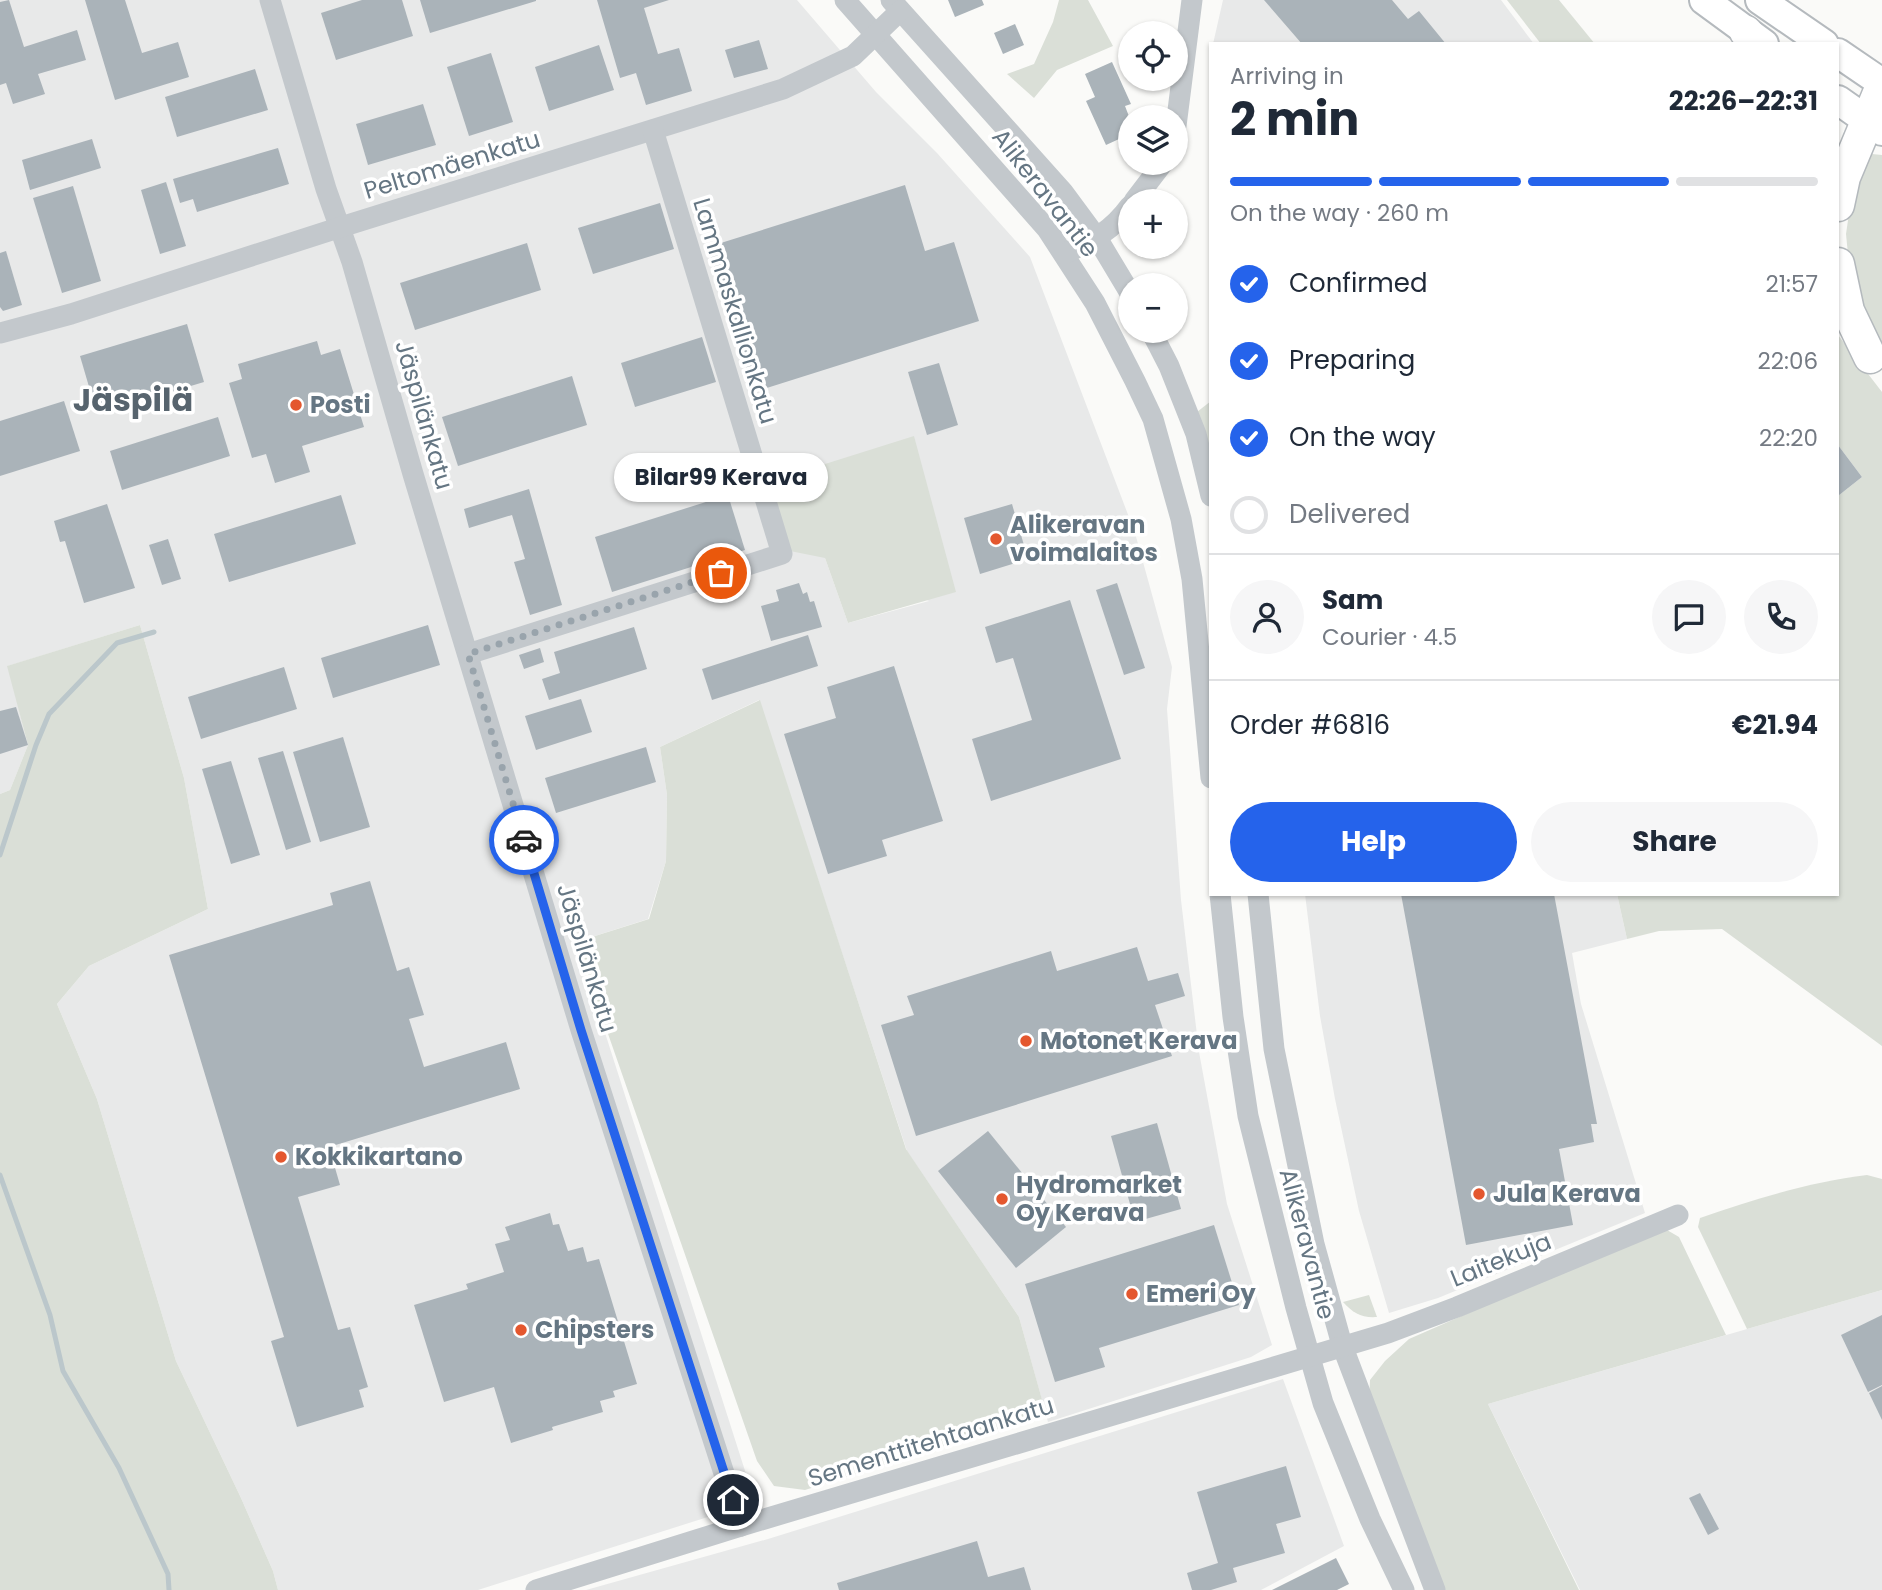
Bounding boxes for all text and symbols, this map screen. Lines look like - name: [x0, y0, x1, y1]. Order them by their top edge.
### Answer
- map controls: [1118, 21, 1188, 343]
- button: locate: [1118, 21, 1188, 91]
- text: Arriving in: [1230, 60, 1344, 92]
- text: 22:26–22:31: [1669, 83, 1818, 119]
- text: 2 min: [1230, 87, 1359, 151]
- button: layers: [1118, 105, 1188, 175]
- street label: Alikeravantie: [985, 121, 1106, 264]
- street label: Peltomäenkatu: [360, 122, 544, 207]
- button: +: [1118, 189, 1188, 259]
- street label: Lammaskallionkatu: [685, 194, 786, 428]
- text: On the way · 260 m: [1230, 197, 1449, 229]
- icon: check: [1230, 265, 1268, 303]
- text: Confirmed: [1289, 265, 1427, 301]
- text: 21:57: [1766, 268, 1818, 300]
- button: −: [1118, 273, 1188, 343]
- street label: Jäspilänkatu: [387, 336, 462, 493]
- icon: check: [1230, 342, 1268, 380]
- text: Preparing: [1289, 342, 1415, 378]
- text: 22:06: [1758, 345, 1818, 377]
- district label: Jäspilä: [73, 377, 193, 422]
- place label: Posti: [310, 388, 370, 421]
- marker: Posti: [288, 397, 304, 413]
- icon: check: [1230, 419, 1268, 457]
- text: On the way: [1289, 419, 1436, 455]
- text: 22:20: [1759, 422, 1818, 454]
- callout: Bilar99 Kerava: [614, 454, 828, 503]
- text: Bilar99 Kerava: [634, 461, 808, 493]
- text: Delivered: [1289, 496, 1410, 532]
- place label: Alikeravan voimalaitos: [1010, 508, 1158, 569]
- marker: Alikeravan voimalaitos: [988, 531, 1004, 547]
- pin: [691, 543, 751, 603]
- icon: bag: [702, 554, 740, 592]
- button: person: [1230, 580, 1304, 654]
- button: chat: [1652, 580, 1726, 654]
- button: phone: [1744, 580, 1818, 654]
- text: Sam: [1322, 582, 1383, 618]
- text: Courier · 4.5: [1322, 621, 1457, 653]
- text: Order #6816: [1230, 707, 1390, 743]
- text: €21.94: [1732, 707, 1818, 743]
- button: Help: [1230, 802, 1517, 882]
- button: Share: [1531, 802, 1818, 882]
- courier: [489, 805, 559, 875]
- icon: car: [505, 821, 543, 859]
- street label: Jäspilänkatu: [549, 879, 626, 1036]
- place label: Motonet Kerava: [1040, 1024, 1238, 1057]
- marker: Motonet Kerava: [1018, 1033, 1034, 1049]
- place label: Kokkikartano: [295, 1140, 463, 1173]
- marker: Kokkikartano: [273, 1149, 289, 1165]
- street label: Alikeravantie: [1271, 1165, 1343, 1323]
- place label: Hydromarket Oy Kerava: [1016, 1168, 1182, 1229]
- place label: Jula Kerava: [1493, 1177, 1641, 1210]
- marker: Jula Kerava: [1471, 1186, 1487, 1202]
- marker: Hydromarket Oy Kerava: [994, 1191, 1010, 1207]
- street label: Laitekuja: [1445, 1224, 1556, 1295]
- place label: Emeri Oy: [1146, 1277, 1256, 1310]
- marker: Emeri Oy: [1124, 1286, 1140, 1302]
- place label: Chipsters: [535, 1313, 654, 1346]
- marker: Chipsters: [513, 1322, 529, 1338]
- street label: Sementtitehtaankatu: [804, 1388, 1058, 1495]
- pin: [703, 1470, 763, 1530]
- icon: home: [714, 1481, 752, 1519]

